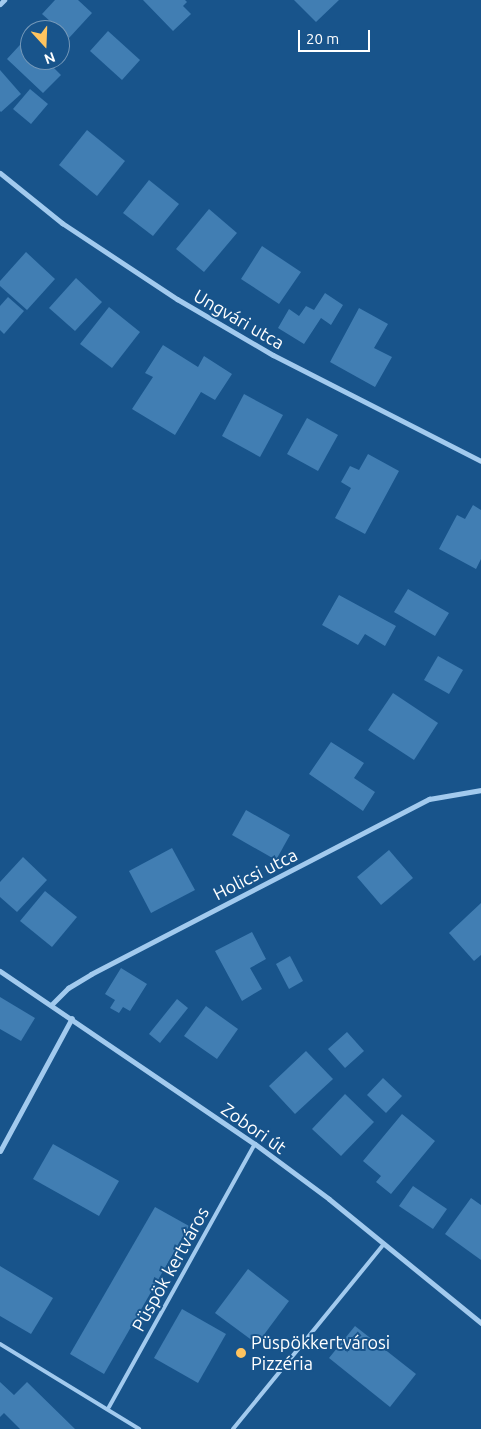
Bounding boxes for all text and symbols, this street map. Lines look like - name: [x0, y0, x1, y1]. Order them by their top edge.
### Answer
- north arrow: [20, 20, 70, 70]
- scale bar: [301, 20, 374, 52]
- text: 20 m: [306, 30, 339, 47]
- text: N: [42, 49, 57, 67]
- street label: Ungvári utca: [190, 284, 288, 354]
- street label: Holicsi utca: [209, 844, 301, 904]
- street label: Zobori út: [217, 1098, 291, 1158]
- street label: Püspök kertváros: [127, 1203, 213, 1335]
- place label: Püspökkertvárosi Pizzéria: [251, 1332, 390, 1375]
- marker: Püspökkertvárosi Pizzéria: [235, 1347, 247, 1359]

